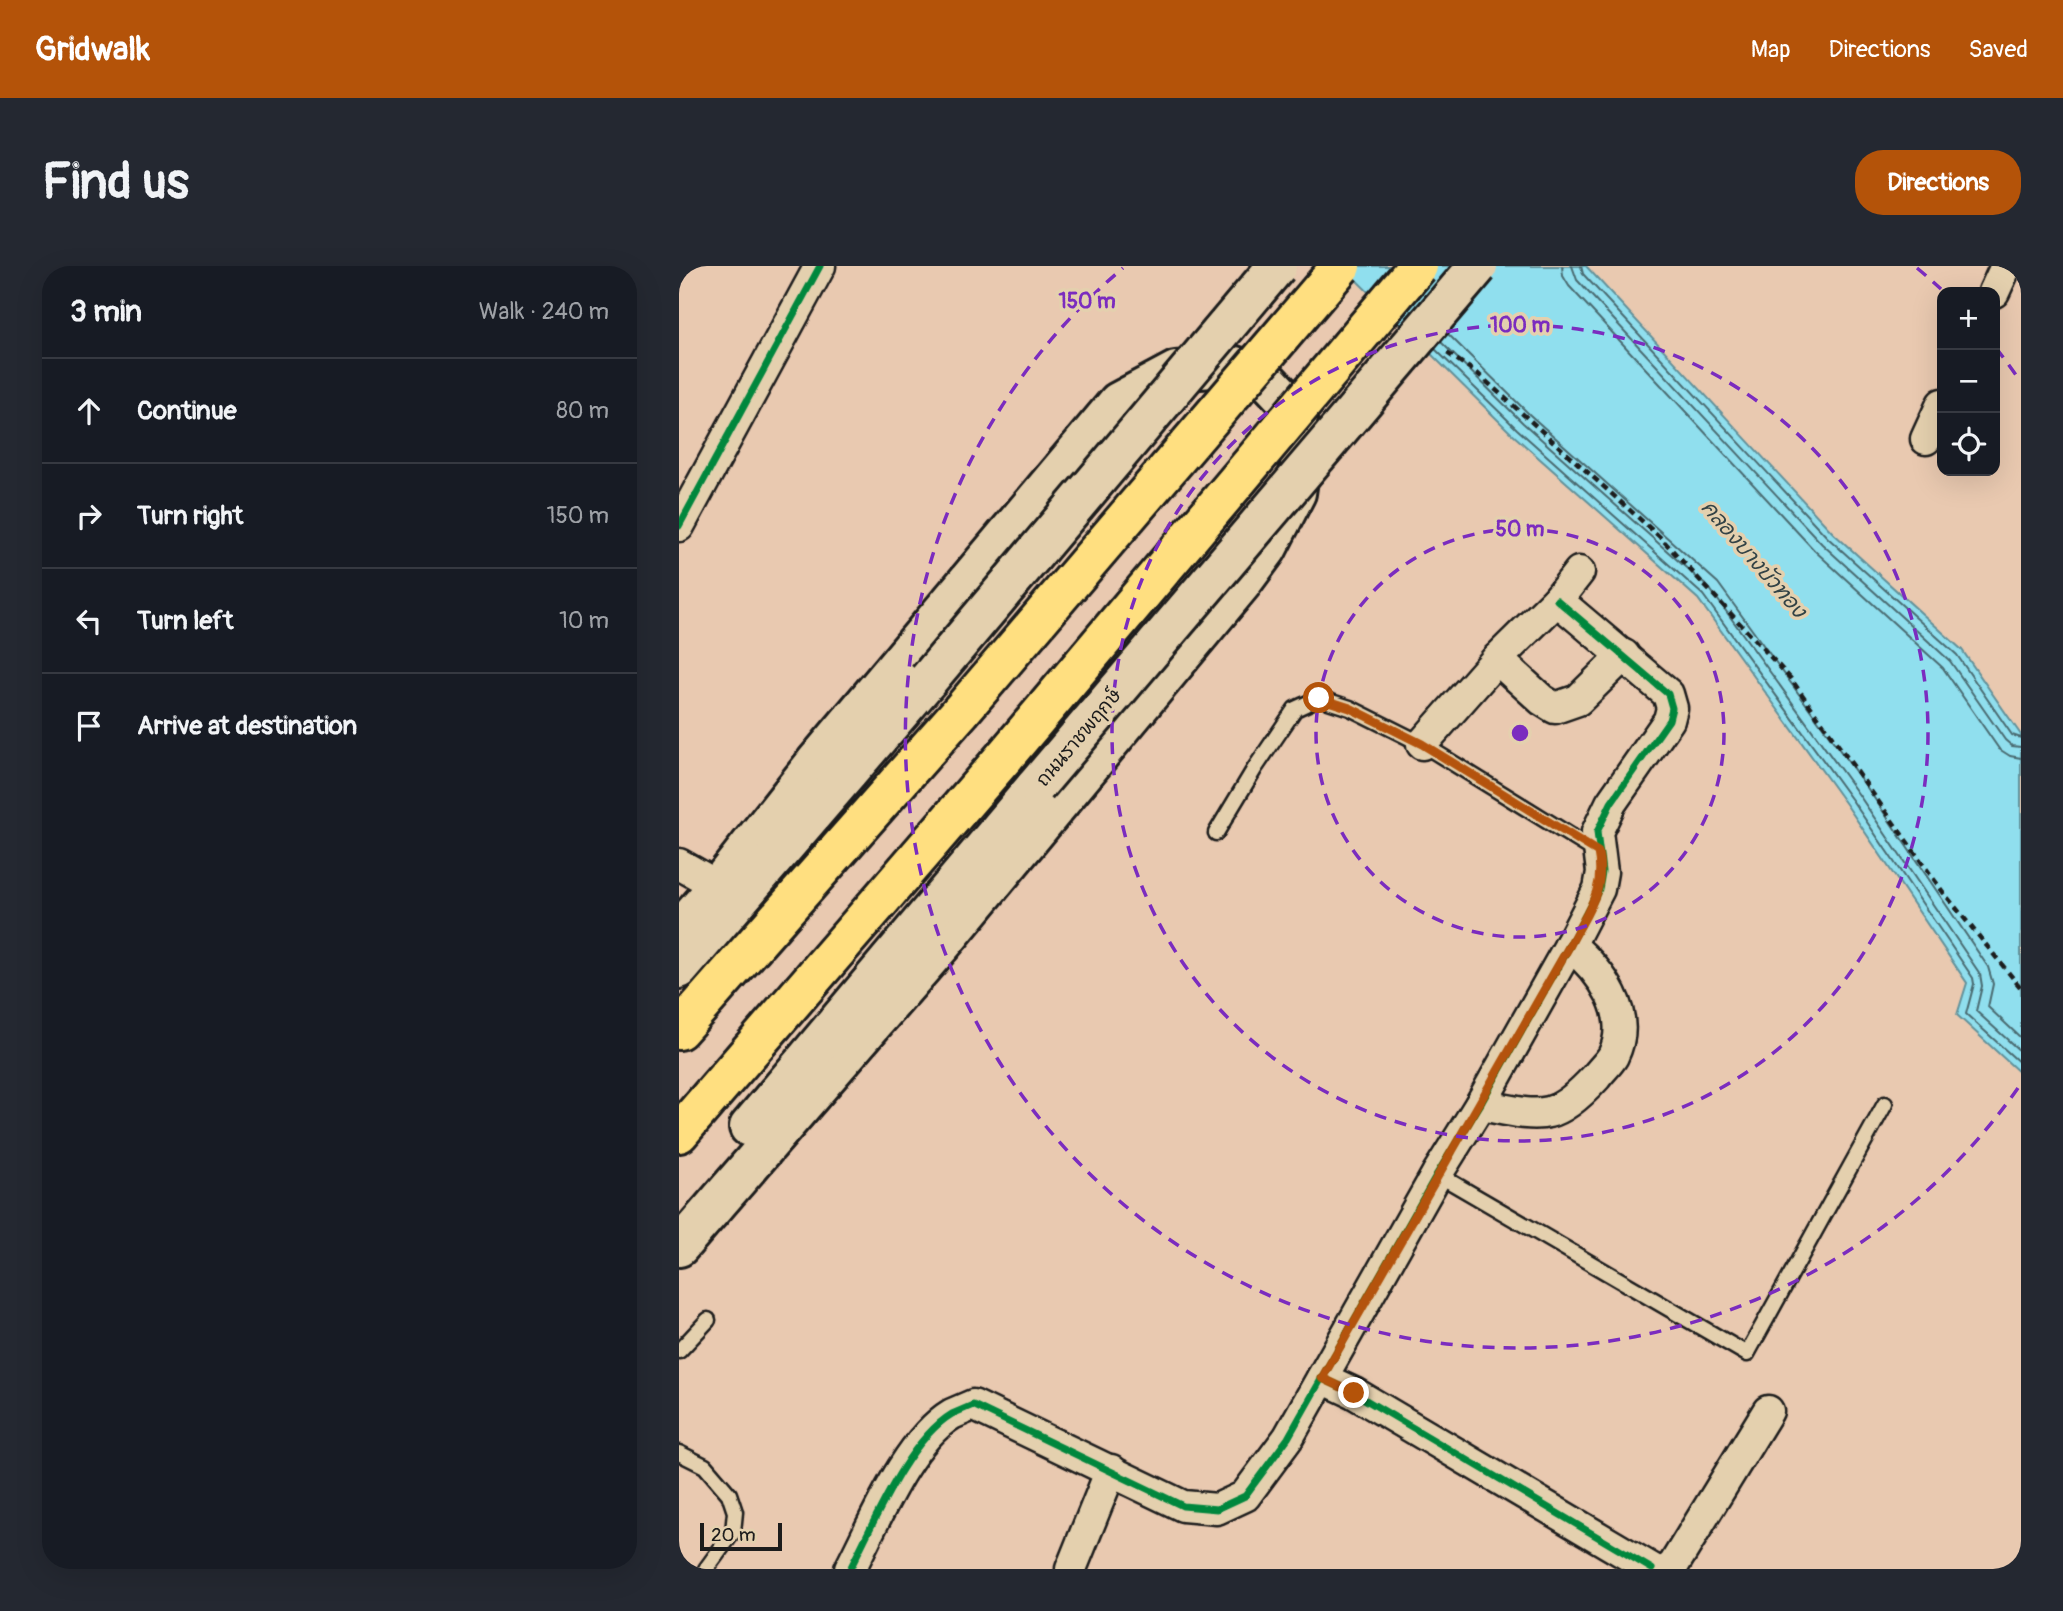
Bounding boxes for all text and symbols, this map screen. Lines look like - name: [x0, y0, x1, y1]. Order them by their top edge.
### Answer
- text: Gridwalk: [35, 29, 150, 70]
- text: Map: [1751, 35, 1791, 64]
- text: Directions: [1829, 35, 1930, 64]
- text: Saved: [1968, 35, 2028, 64]
- button: Directions: [1855, 150, 2021, 215]
- text: Find us: [42, 152, 189, 213]
- map controls: [1937, 287, 2000, 476]
- button: +: [1937, 287, 2000, 350]
- text: 150 m: [1058, 288, 1116, 315]
- text: 3 min: [70, 293, 142, 330]
- text: Walk · 240 m: [479, 297, 609, 326]
- text: 100 m: [1490, 312, 1550, 339]
- button: −: [1937, 350, 2000, 413]
- icon: ahead: [70, 392, 108, 430]
- text: Continue: [137, 395, 237, 427]
- text: 80 m: [556, 396, 609, 425]
- button: locate: [1937, 413, 2000, 476]
- water label: คลองบางบัวทอง: [1695, 495, 1813, 625]
- icon: right: [70, 497, 108, 535]
- text: Turn right: [137, 500, 243, 532]
- text: 150 m: [546, 501, 609, 530]
- text: 50 m: [1496, 516, 1545, 543]
- icon: left: [70, 602, 108, 640]
- text: Turn left: [137, 605, 233, 637]
- text: 10 m: [559, 606, 609, 635]
- route start: [1303, 682, 1334, 713]
- street label: ถนนราชพฤกษ์: [1030, 683, 1127, 791]
- icon: arrive: [70, 707, 108, 745]
- text: Arrive at destination: [137, 710, 357, 742]
- centre of rings: [1508, 721, 1532, 745]
- route end: [1338, 1377, 1369, 1408]
- scale bar: [700, 1520, 782, 1552]
- text: 20 m: [711, 1523, 756, 1547]

